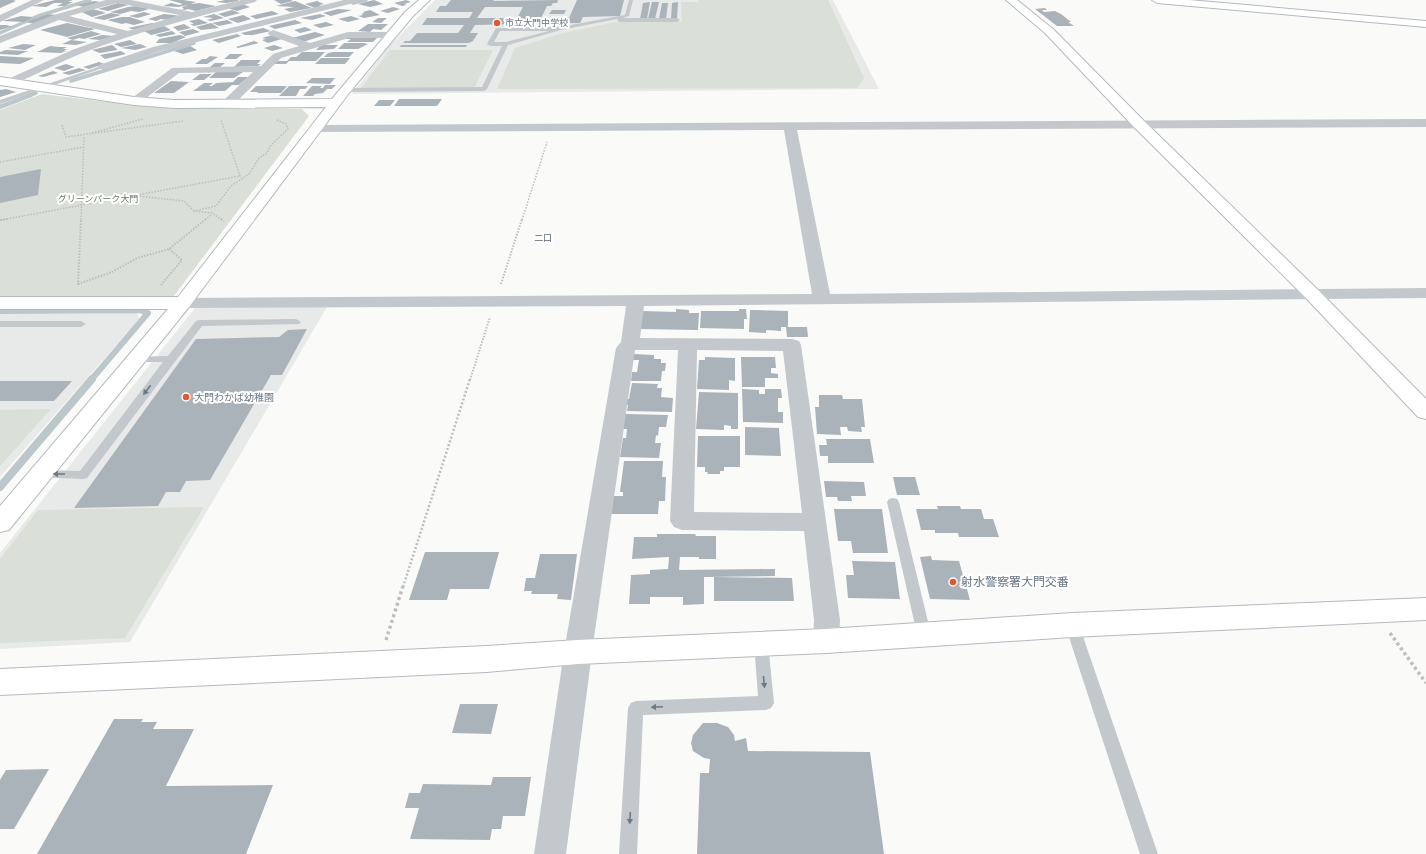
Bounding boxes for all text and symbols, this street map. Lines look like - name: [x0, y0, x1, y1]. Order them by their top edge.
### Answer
- marker: 市立大門中学校: [492, 18, 502, 28]
- place label: 市立大門中学校: [505, 18, 568, 28]
- park label: グリーンパーク大門: [58, 194, 138, 204]
- district label: 二口: [534, 233, 552, 243]
- one-way arrow: [143, 385, 151, 396]
- marker: 大門わかば幼稚園: [181, 392, 191, 402]
- place label: 大門わかば幼稚園: [194, 392, 274, 403]
- one-way arrow: [52, 471, 65, 477]
- place label: 射水警察署大門交番: [961, 575, 1069, 589]
- marker: 射水警察署大門交番: [948, 577, 958, 587]
- one-way arrow: [760, 676, 767, 688]
- one-way arrow: [651, 704, 663, 711]
- one-way arrow: [627, 812, 633, 825]

